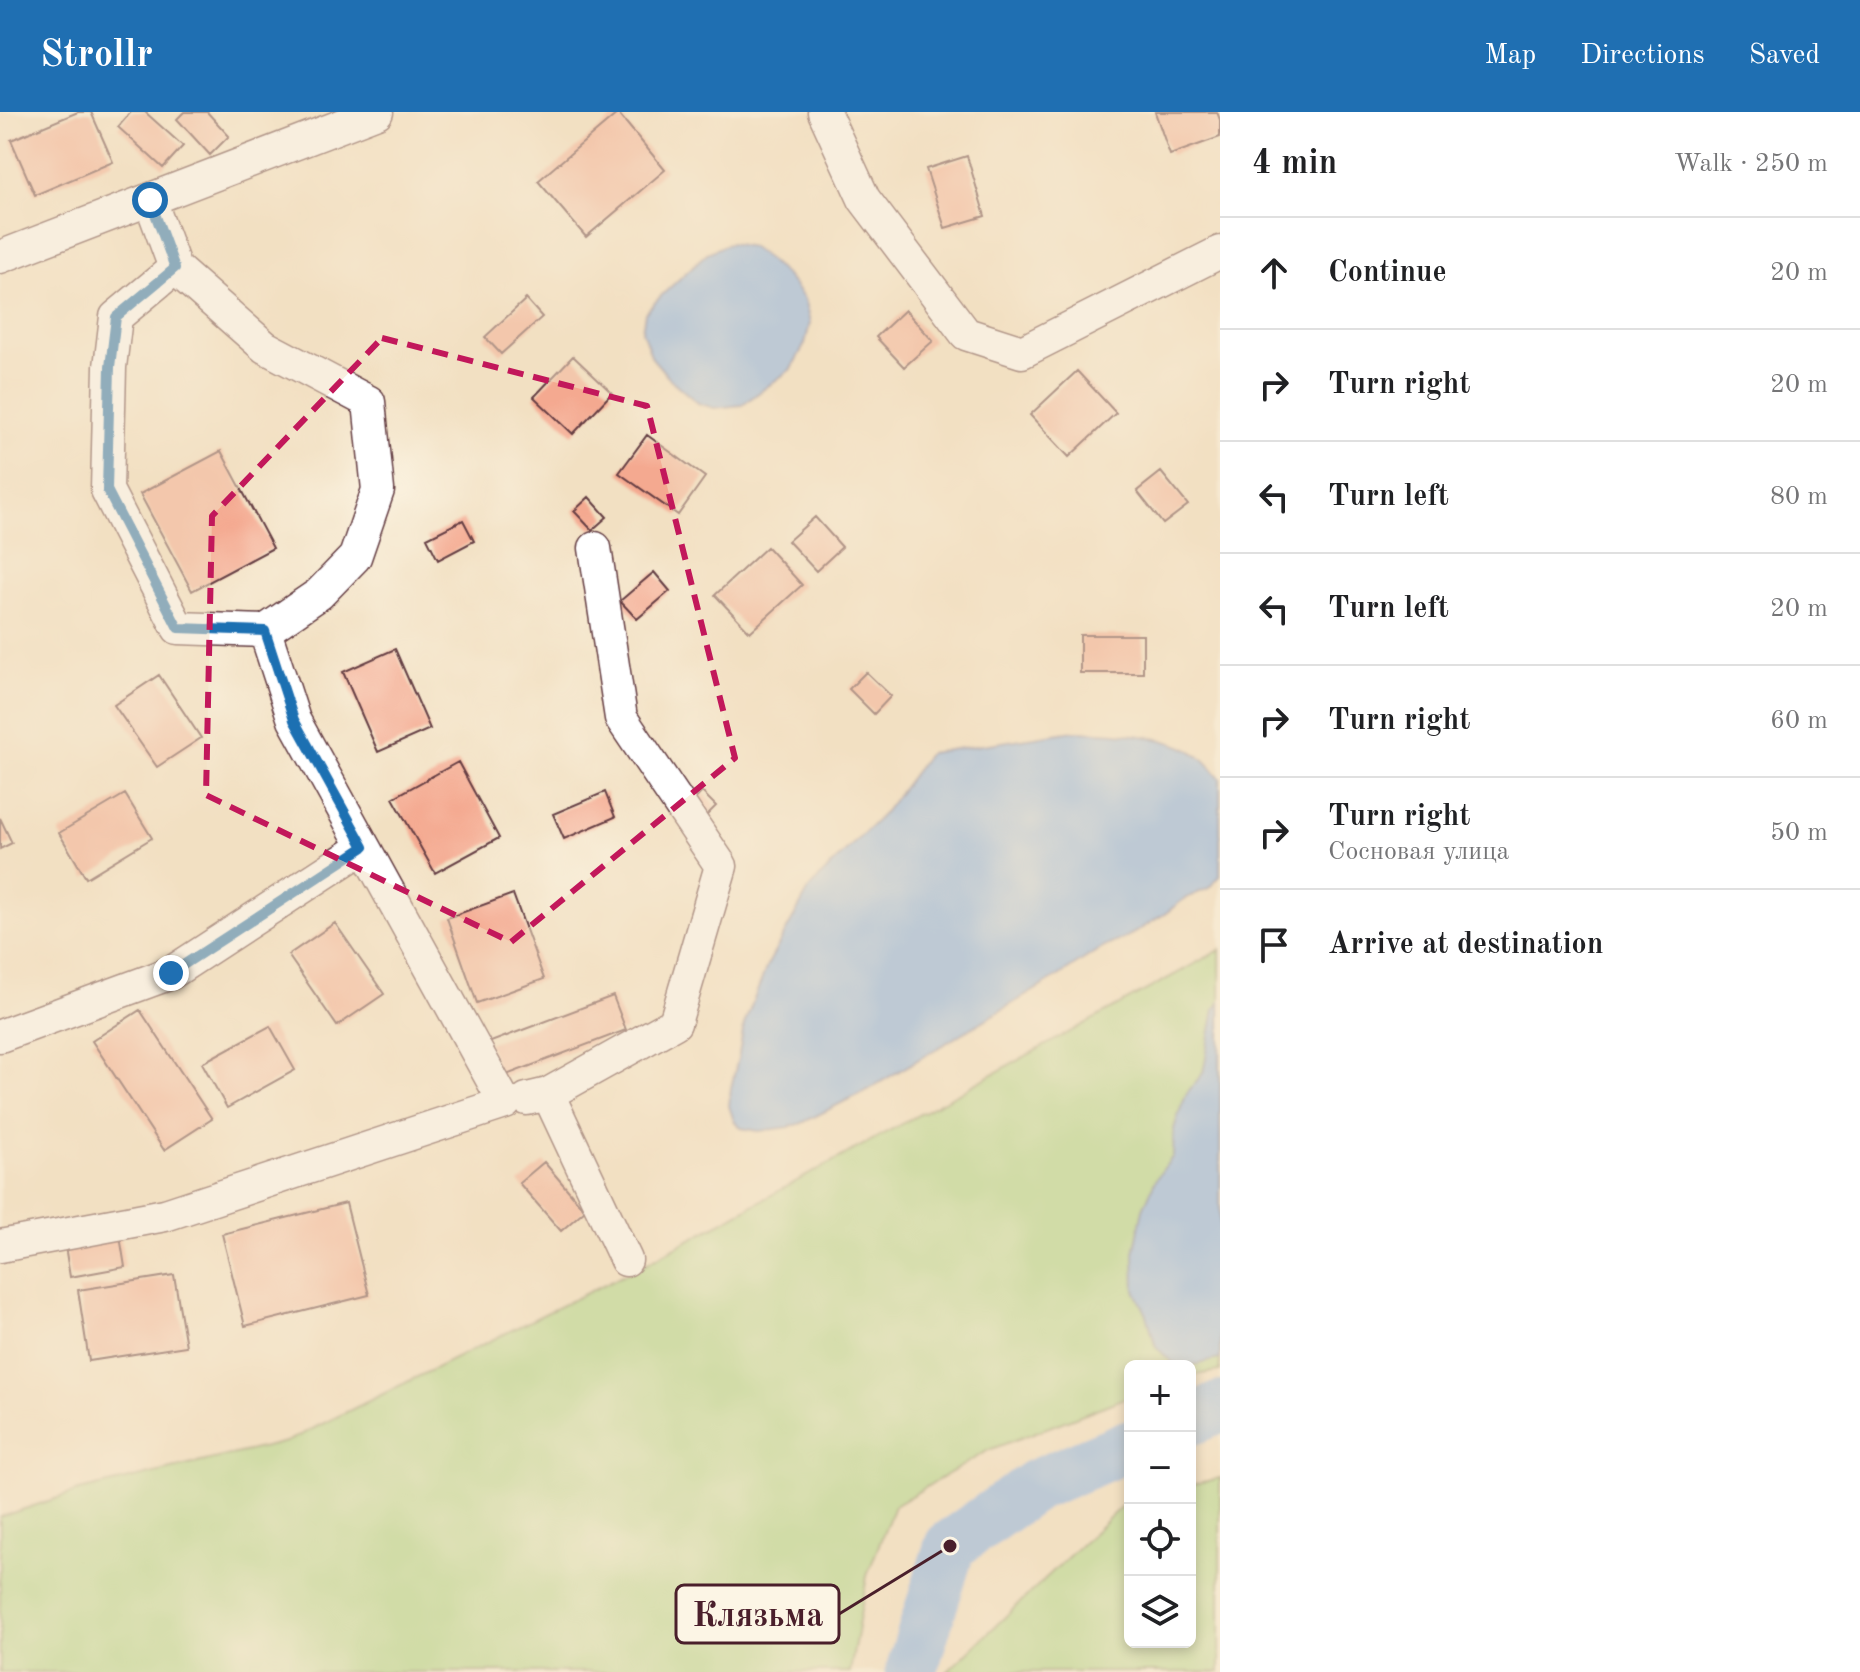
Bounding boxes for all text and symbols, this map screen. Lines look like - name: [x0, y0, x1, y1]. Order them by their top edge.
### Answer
- text: Strollr: [40, 37, 153, 75]
- text: Map: [1484, 42, 1536, 70]
- text: Directions: [1580, 42, 1705, 70]
- text: Saved: [1749, 42, 1820, 70]
- text: 4 min: [1252, 147, 1337, 181]
- text: Walk · 250 m: [1674, 151, 1828, 177]
- route start: [132, 182, 168, 218]
- icon: ahead: [1252, 251, 1296, 295]
- text: Continue: [1328, 258, 1447, 288]
- text: 20 m: [1770, 260, 1828, 286]
- icon: right: [1252, 363, 1296, 407]
- text: Turn right: [1328, 370, 1470, 400]
- text: 20 m: [1770, 372, 1828, 398]
- icon: left: [1252, 475, 1296, 519]
- text: Turn left: [1328, 482, 1449, 512]
- text: 80 m: [1770, 484, 1828, 510]
- icon: left: [1252, 587, 1296, 631]
- text: Turn left: [1328, 594, 1449, 624]
- text: 20 m: [1770, 596, 1828, 622]
- icon: right: [1252, 699, 1296, 743]
- text: Turn right: [1328, 706, 1470, 736]
- text: 60 m: [1770, 708, 1828, 734]
- text: Turn right: [1328, 802, 1470, 832]
- icon: right: [1252, 811, 1296, 855]
- text: 50 m: [1770, 820, 1828, 846]
- text: Сосновая улица: [1328, 839, 1509, 865]
- icon: arrive: [1252, 923, 1296, 967]
- text: Arrive at destination: [1328, 930, 1603, 960]
- route end: [153, 955, 189, 991]
- map controls: [1124, 1360, 1196, 1648]
- button: +: [1124, 1360, 1196, 1432]
- button: −: [1124, 1432, 1196, 1504]
- button: locate: [1124, 1504, 1196, 1576]
- button: layers: [1124, 1576, 1196, 1648]
- callout: Клязьма: [676, 1585, 839, 1643]
- text: Клязьма: [692, 1600, 824, 1634]

